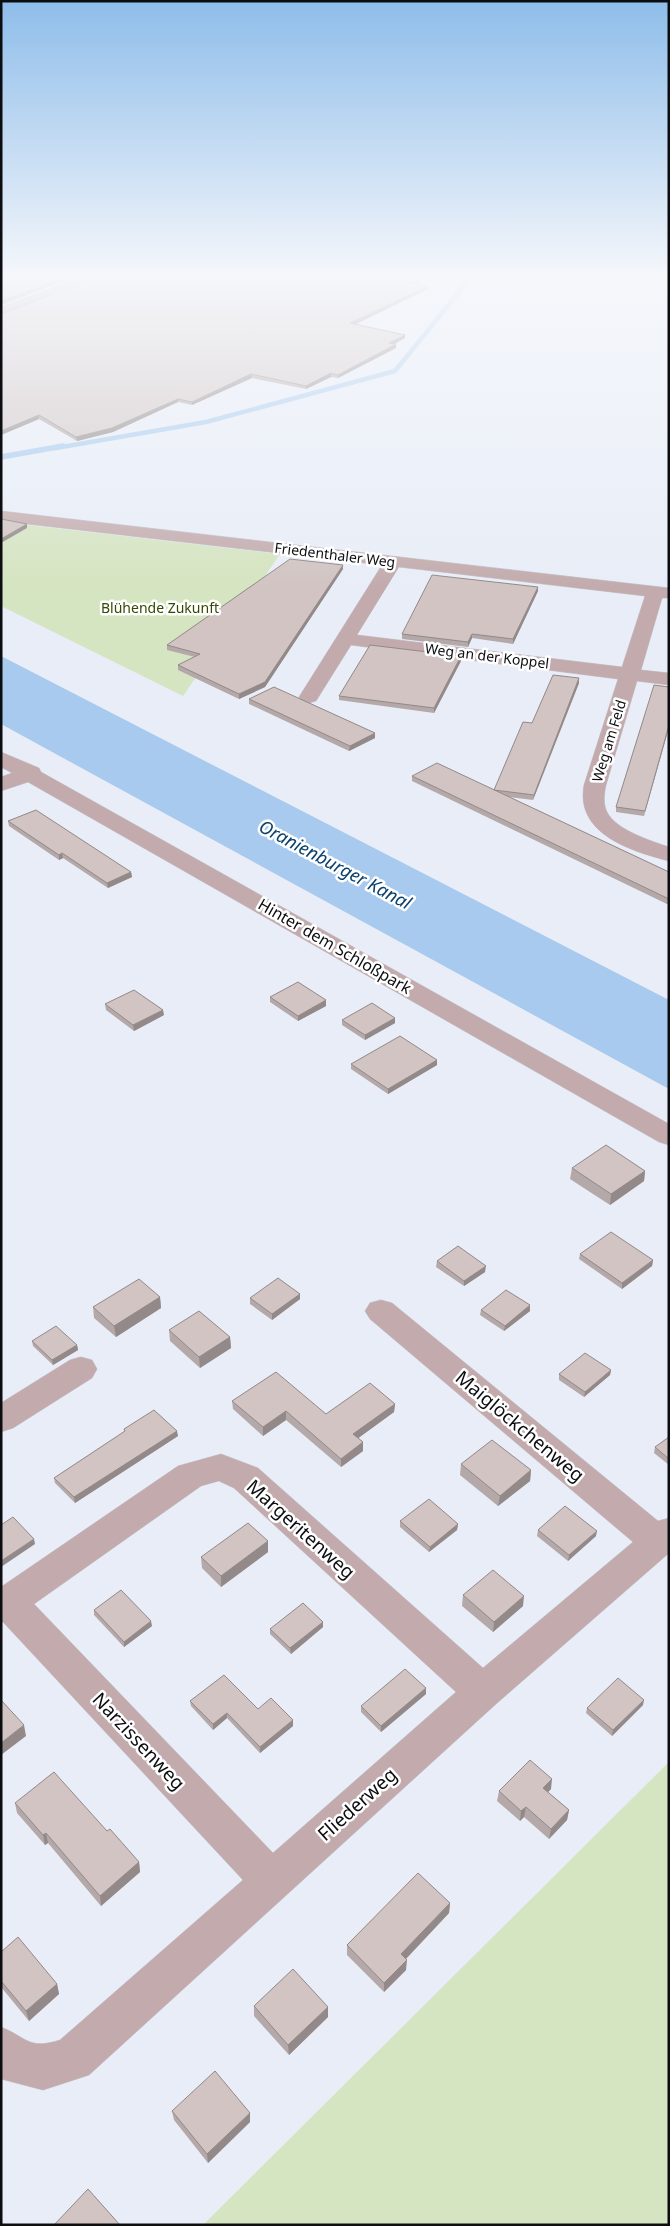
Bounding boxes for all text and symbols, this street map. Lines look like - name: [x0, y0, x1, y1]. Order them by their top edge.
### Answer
- street label: Friedenthaler Weg: [274, 538, 396, 571]
- park label: Blühende Zukunft: [101, 598, 219, 617]
- street label: Weg an der Koppel: [424, 638, 550, 673]
- street label: Weg am Feld: [587, 698, 630, 784]
- water label: Oranienburger Kanal: [255, 814, 416, 915]
- street label: Hinter dem Schloßpark: [254, 893, 416, 999]
- street label: Maiglöckchenweg: [450, 1364, 590, 1488]
- street label: Margeritenweg: [241, 1473, 361, 1585]
- street label: Narzissenweg: [87, 1687, 191, 1795]
- street label: Fliederweg: [312, 1762, 402, 1846]

